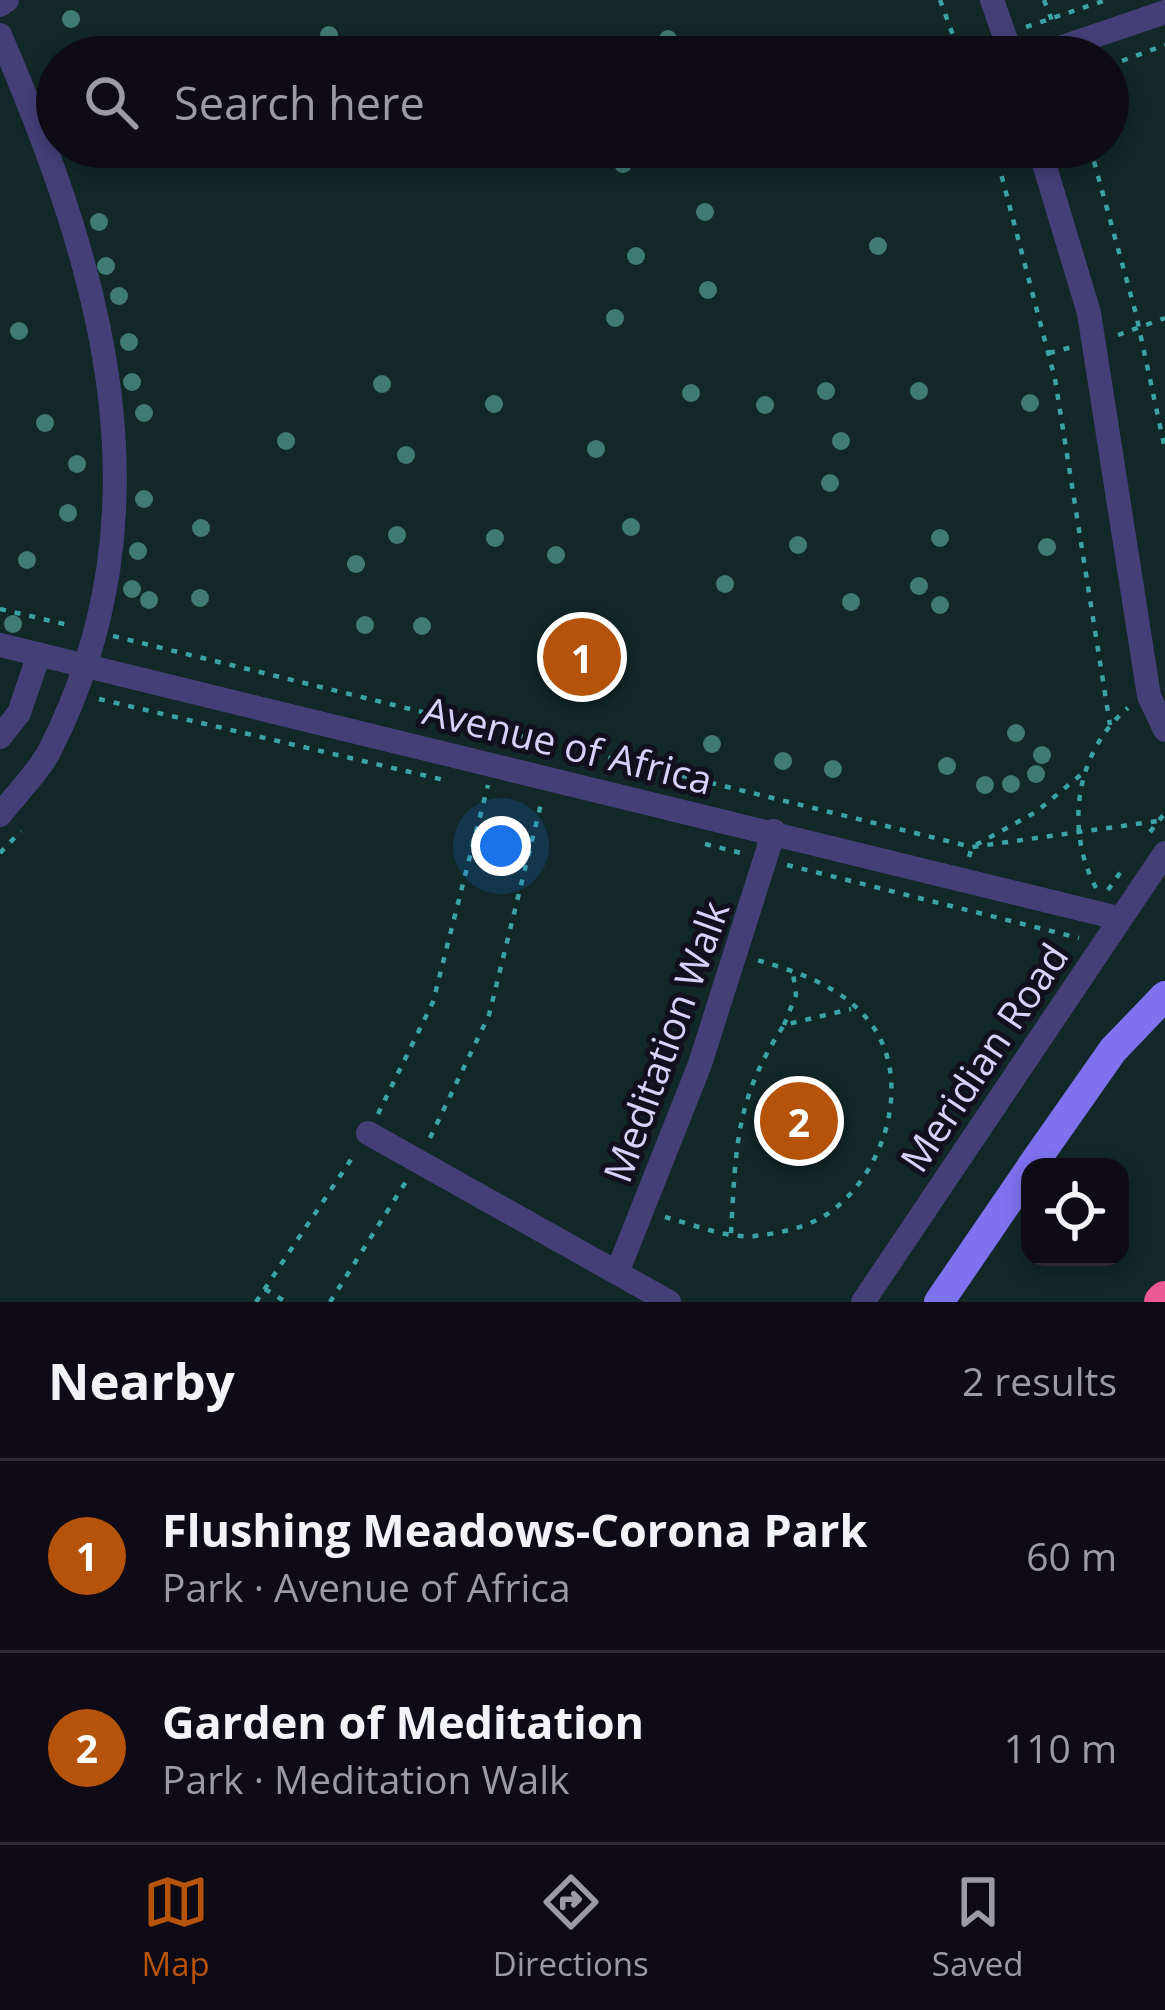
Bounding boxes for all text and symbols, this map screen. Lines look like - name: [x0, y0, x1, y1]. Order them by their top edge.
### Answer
- search box: [36, 36, 1129, 168]
- icon: search: [78, 69, 144, 135]
- text: Search here: [174, 72, 425, 133]
- pin: 1: [543, 612, 621, 702]
- street label: Avenue of Africa: [418, 682, 718, 806]
- your location: [471, 816, 531, 876]
- street label: Meditation Walk: [590, 893, 741, 1189]
- street label: Meridian Road: [887, 932, 1079, 1182]
- pin: 2: [760, 1076, 838, 1166]
- map controls: [1021, 1158, 1129, 1266]
- button: locate: [1021, 1158, 1129, 1266]
- text: Nearby: [48, 1345, 235, 1415]
- text: 2 results: [962, 1354, 1117, 1407]
- text: Flushing Meadows-Corona Park: [162, 1499, 867, 1560]
- text: 1: [76, 1529, 98, 1582]
- text: 60 m: [1026, 1529, 1117, 1582]
- text: Park · Avenue of Africa: [162, 1560, 571, 1613]
- text: Garden of Meditation: [162, 1691, 644, 1752]
- text: 2: [76, 1721, 98, 1774]
- text: 110 m: [1004, 1721, 1117, 1774]
- text: Park · Meditation Walk: [162, 1752, 570, 1805]
- tab: Map: [142, 1869, 210, 1986]
- tab: Directions: [493, 1869, 649, 1986]
- tab: Saved: [932, 1869, 1023, 1986]

